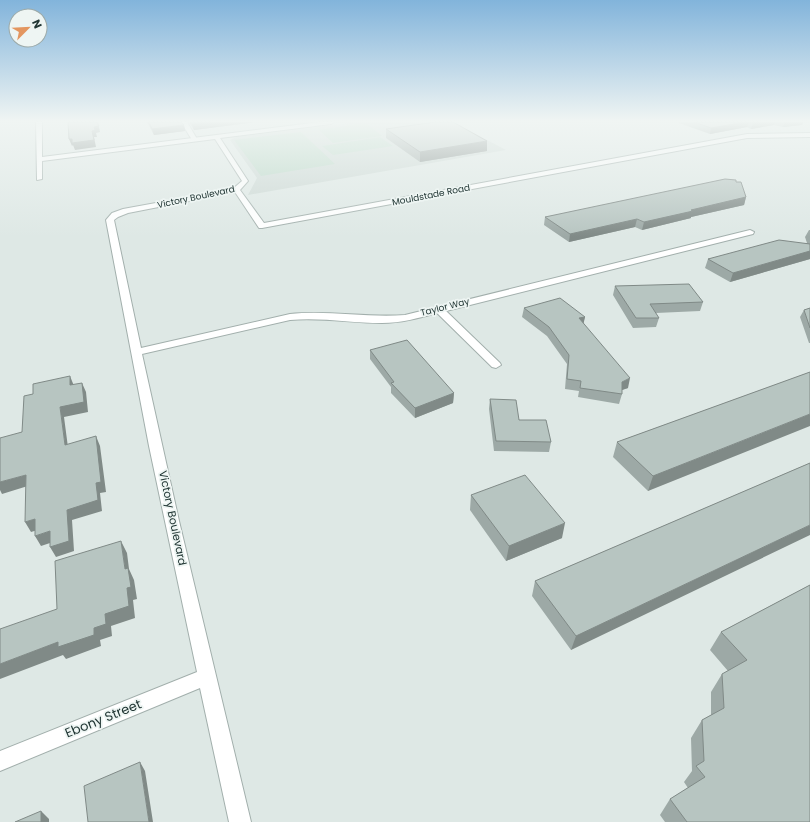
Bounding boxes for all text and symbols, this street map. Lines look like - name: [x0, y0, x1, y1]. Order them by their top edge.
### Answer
- north arrow: [8, 8, 48, 48]
- text: N: [28, 17, 46, 31]
- street label: Mouldstade Road: [391, 182, 471, 208]
- street label: Victory Boulevard: [156, 183, 236, 211]
- street label: Taylor Way: [419, 295, 471, 319]
- street label: Victory Boulevard: [155, 469, 191, 567]
- street label: Ebony Street: [62, 694, 145, 742]

